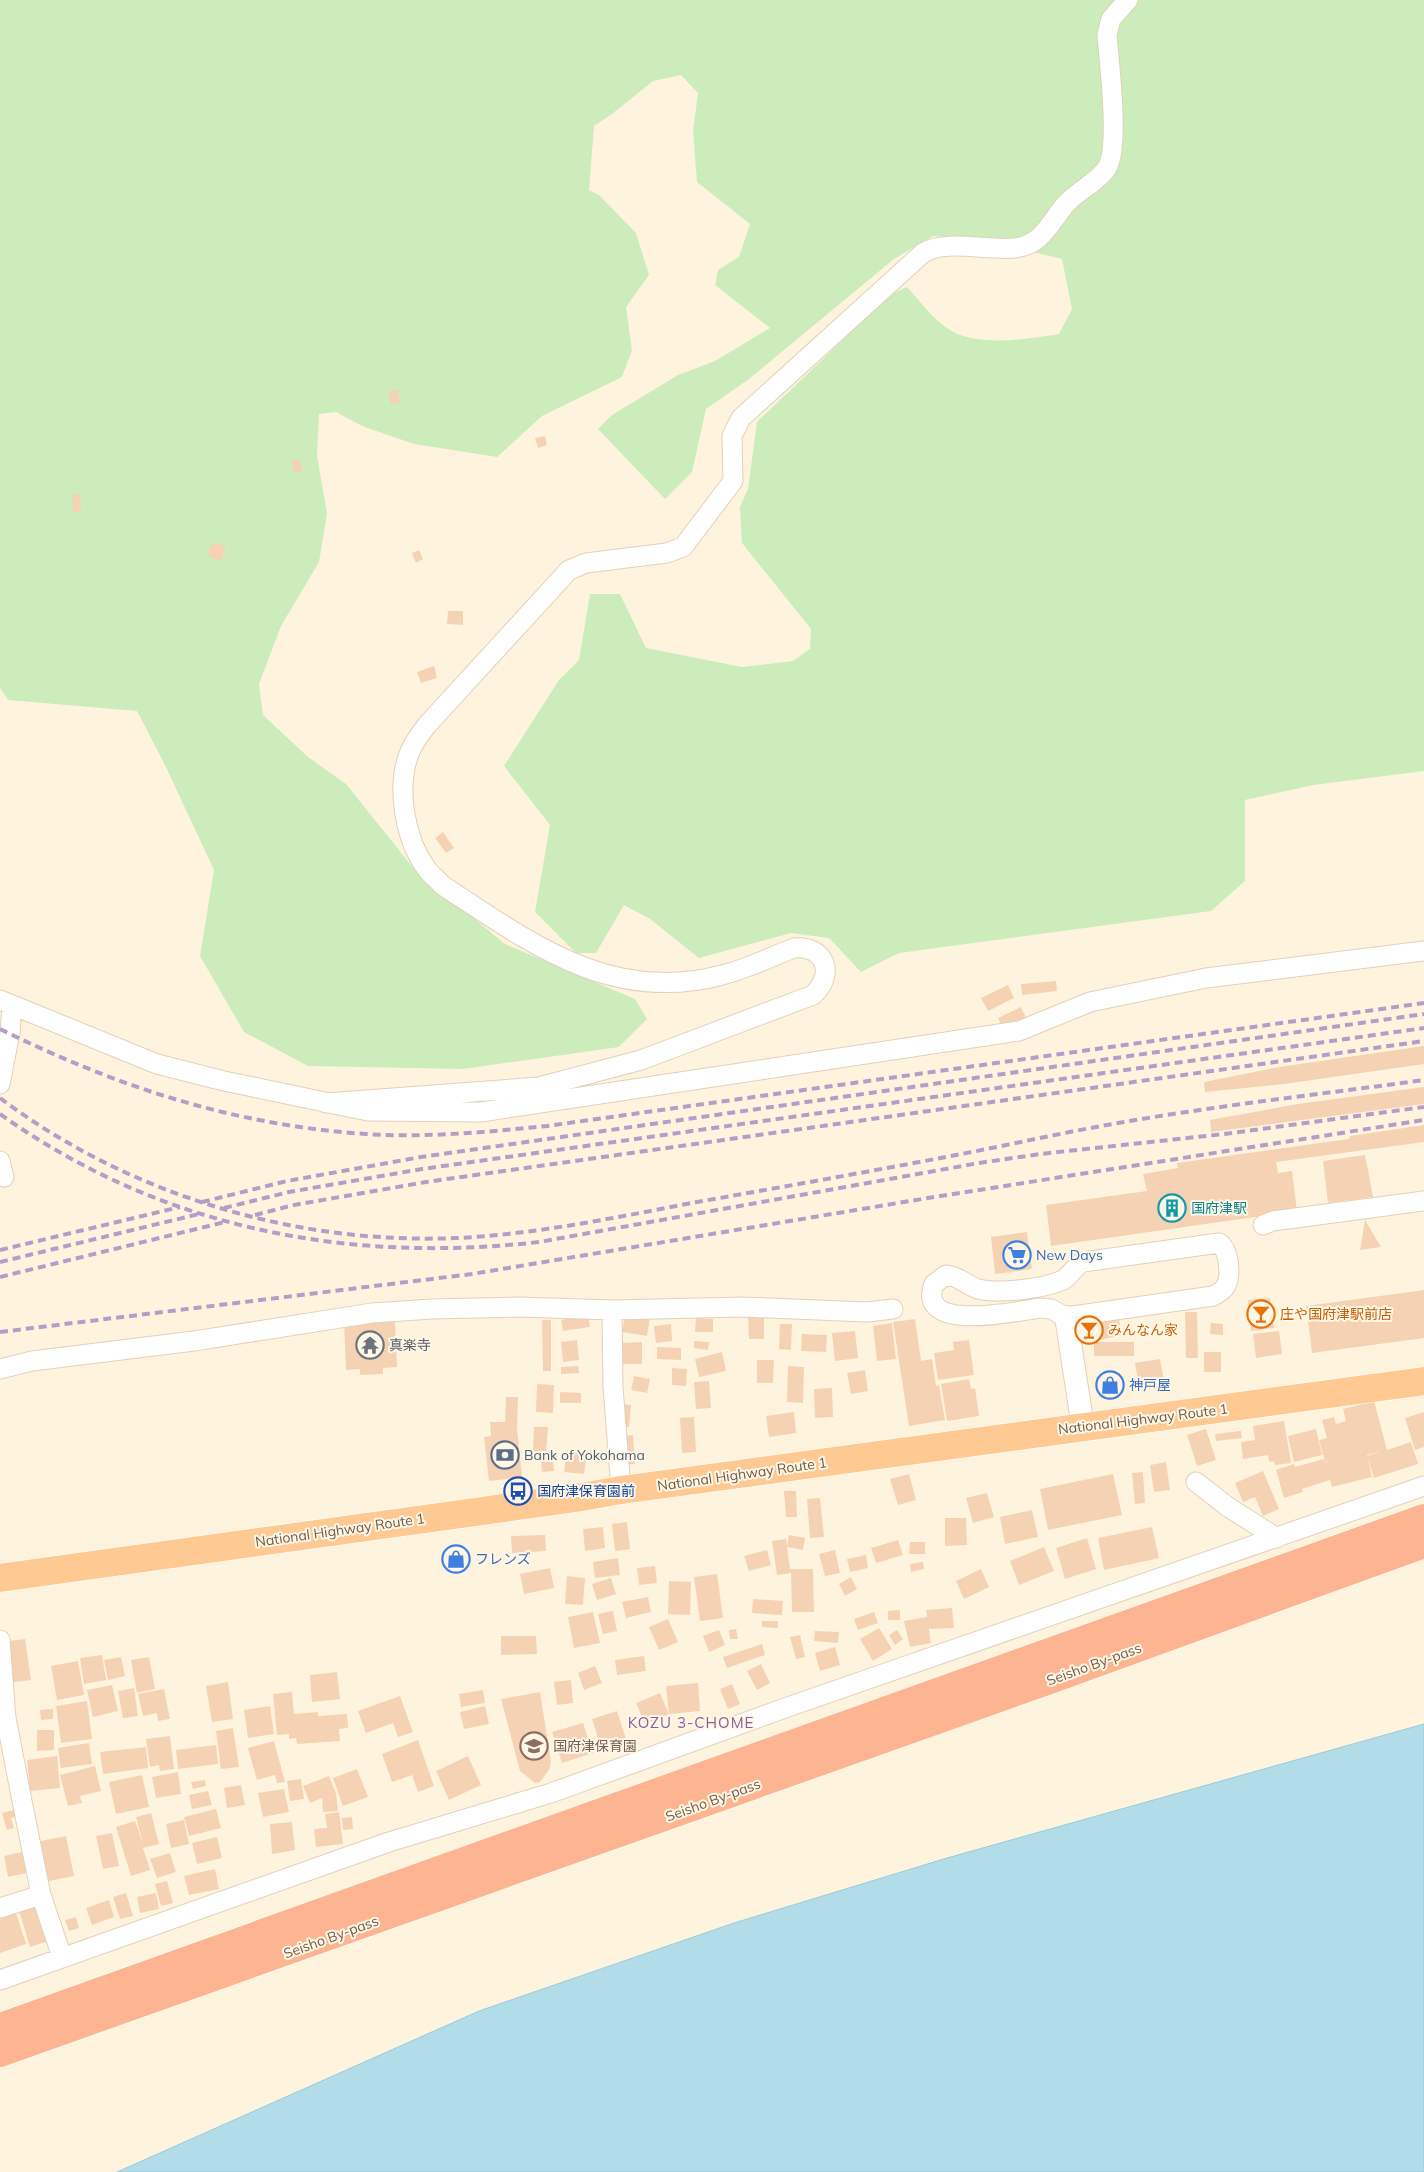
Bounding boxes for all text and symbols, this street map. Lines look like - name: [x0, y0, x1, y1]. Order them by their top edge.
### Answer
- building icon: 国府津駅: [1157, 1193, 1187, 1223]
- place label: 国府津駅: [1191, 1199, 1247, 1217]
- supermarket icon: New Days: [1002, 1240, 1032, 1270]
- place label: New Days: [1036, 1246, 1103, 1264]
- bar icon: 庄や国府津駅前店: [1246, 1299, 1276, 1329]
- place label: 庄や国府津駅前店: [1280, 1305, 1392, 1323]
- bar icon: みんなん家: [1074, 1315, 1104, 1345]
- place label: みんなん家: [1108, 1321, 1178, 1339]
- temple icon: 真楽寺: [355, 1330, 385, 1360]
- place label: 真楽寺: [389, 1336, 431, 1354]
- shop icon: 神戸屋: [1095, 1370, 1125, 1400]
- place label: 神戸屋: [1129, 1376, 1171, 1394]
- street label: National Highway Route 1: [1057, 1400, 1229, 1438]
- bank icon: Bank of Yokohama: [490, 1440, 520, 1470]
- place label: Bank of Yokohama: [524, 1446, 645, 1464]
- street label: National Highway Route 1: [656, 1453, 828, 1495]
- bus stop icon: 国府津保育園前: [503, 1476, 533, 1506]
- place label: 国府津保育園前: [537, 1482, 635, 1500]
- street label: National Highway Route 1: [254, 1509, 426, 1551]
- shop icon: フレンズ: [441, 1544, 471, 1574]
- place label: フレンズ: [475, 1550, 531, 1568]
- street label: Seisho By-pass: [1044, 1638, 1144, 1690]
- district label: KOZU 3-CHOME: [628, 1713, 754, 1732]
- school or university icon: 国府津保育園: [519, 1731, 549, 1761]
- place label: 国府津保育園: [553, 1737, 637, 1755]
- street label: Seisho By-pass: [663, 1774, 763, 1826]
- street label: Seisho By-pass: [281, 1911, 381, 1963]

